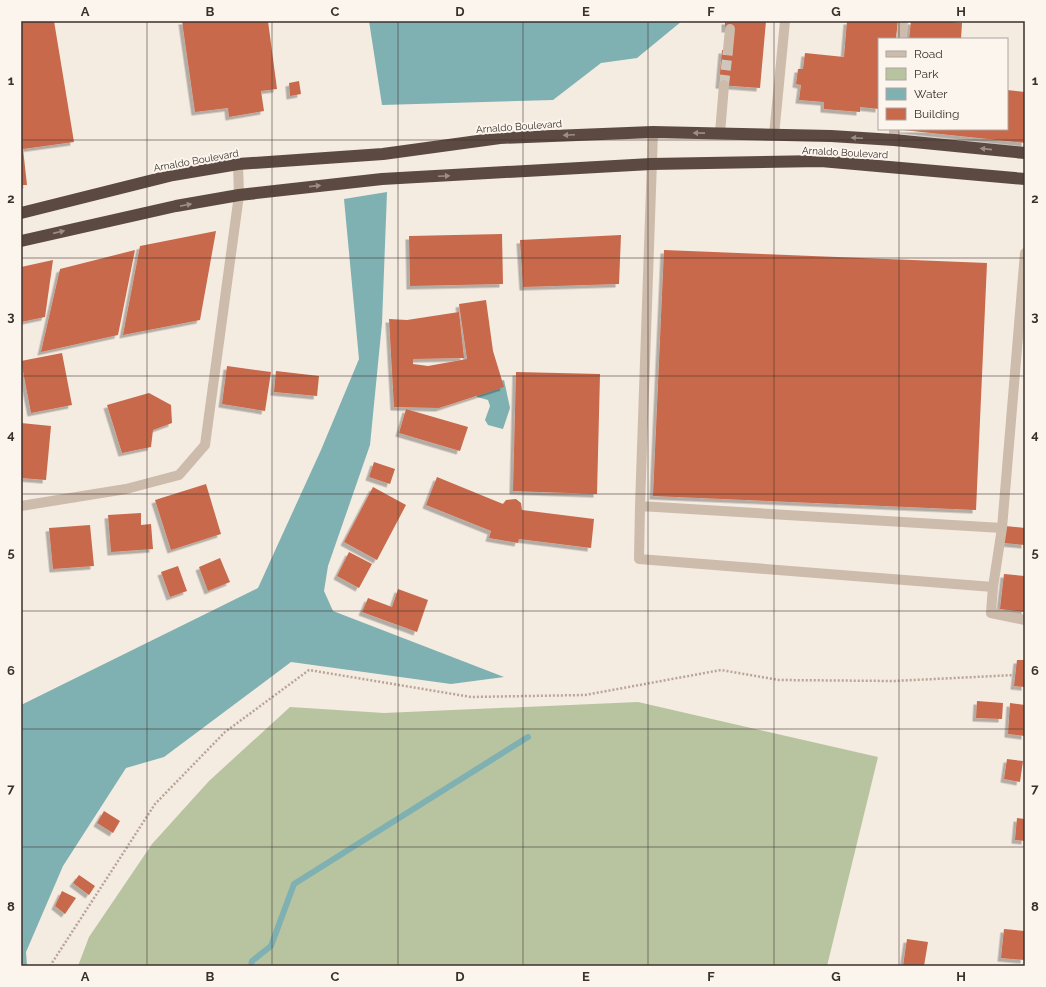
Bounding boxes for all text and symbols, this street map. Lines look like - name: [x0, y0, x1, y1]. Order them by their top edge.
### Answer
- text: A: [81, 4, 90, 19]
- text: B: [206, 4, 215, 19]
- text: C: [331, 4, 340, 19]
- text: D: [455, 4, 465, 19]
- text: E: [582, 4, 590, 19]
- text: F: [707, 4, 715, 19]
- text: G: [831, 4, 841, 19]
- text: H: [956, 4, 966, 19]
- legend: [878, 38, 1008, 130]
- text: Road: [914, 47, 943, 61]
- text: Park: [914, 67, 939, 81]
- text: 1: [8, 73, 15, 88]
- text: 1: [1032, 73, 1039, 88]
- text: Water: [914, 87, 948, 101]
- text: Building: [914, 107, 960, 121]
- street label: Arnaldo Boulevard: [476, 118, 562, 135]
- one-way arrow: [692, 130, 705, 136]
- one-way arrow: [562, 132, 575, 138]
- one-way arrow: [851, 134, 863, 141]
- street label: Arnaldo Boulevard: [802, 145, 888, 160]
- one-way arrow: [980, 146, 992, 152]
- street label: Arnaldo Boulevard: [153, 148, 240, 173]
- one-way arrow: [438, 172, 450, 179]
- one-way arrow: [309, 183, 321, 189]
- text: 2: [7, 191, 15, 206]
- text: 2: [1031, 191, 1039, 206]
- one-way arrow: [180, 201, 192, 207]
- one-way arrow: [53, 229, 65, 235]
- text: 3: [7, 309, 15, 324]
- text: 3: [1031, 309, 1039, 324]
- text: 4: [7, 427, 15, 442]
- text: 4: [1031, 427, 1039, 442]
- text: 5: [7, 545, 15, 560]
- text: 5: [1031, 545, 1039, 560]
- text: 6: [7, 663, 15, 678]
- text: 6: [1031, 663, 1039, 678]
- text: 7: [7, 781, 15, 796]
- text: 7: [1031, 781, 1039, 796]
- text: 8: [7, 899, 15, 914]
- text: 8: [1031, 899, 1039, 914]
- text: A: [81, 969, 90, 984]
- text: B: [206, 969, 215, 984]
- text: C: [331, 969, 340, 984]
- text: D: [455, 969, 465, 984]
- text: E: [582, 969, 590, 984]
- text: F: [707, 969, 715, 984]
- text: G: [831, 969, 841, 984]
- text: H: [956, 969, 966, 984]

